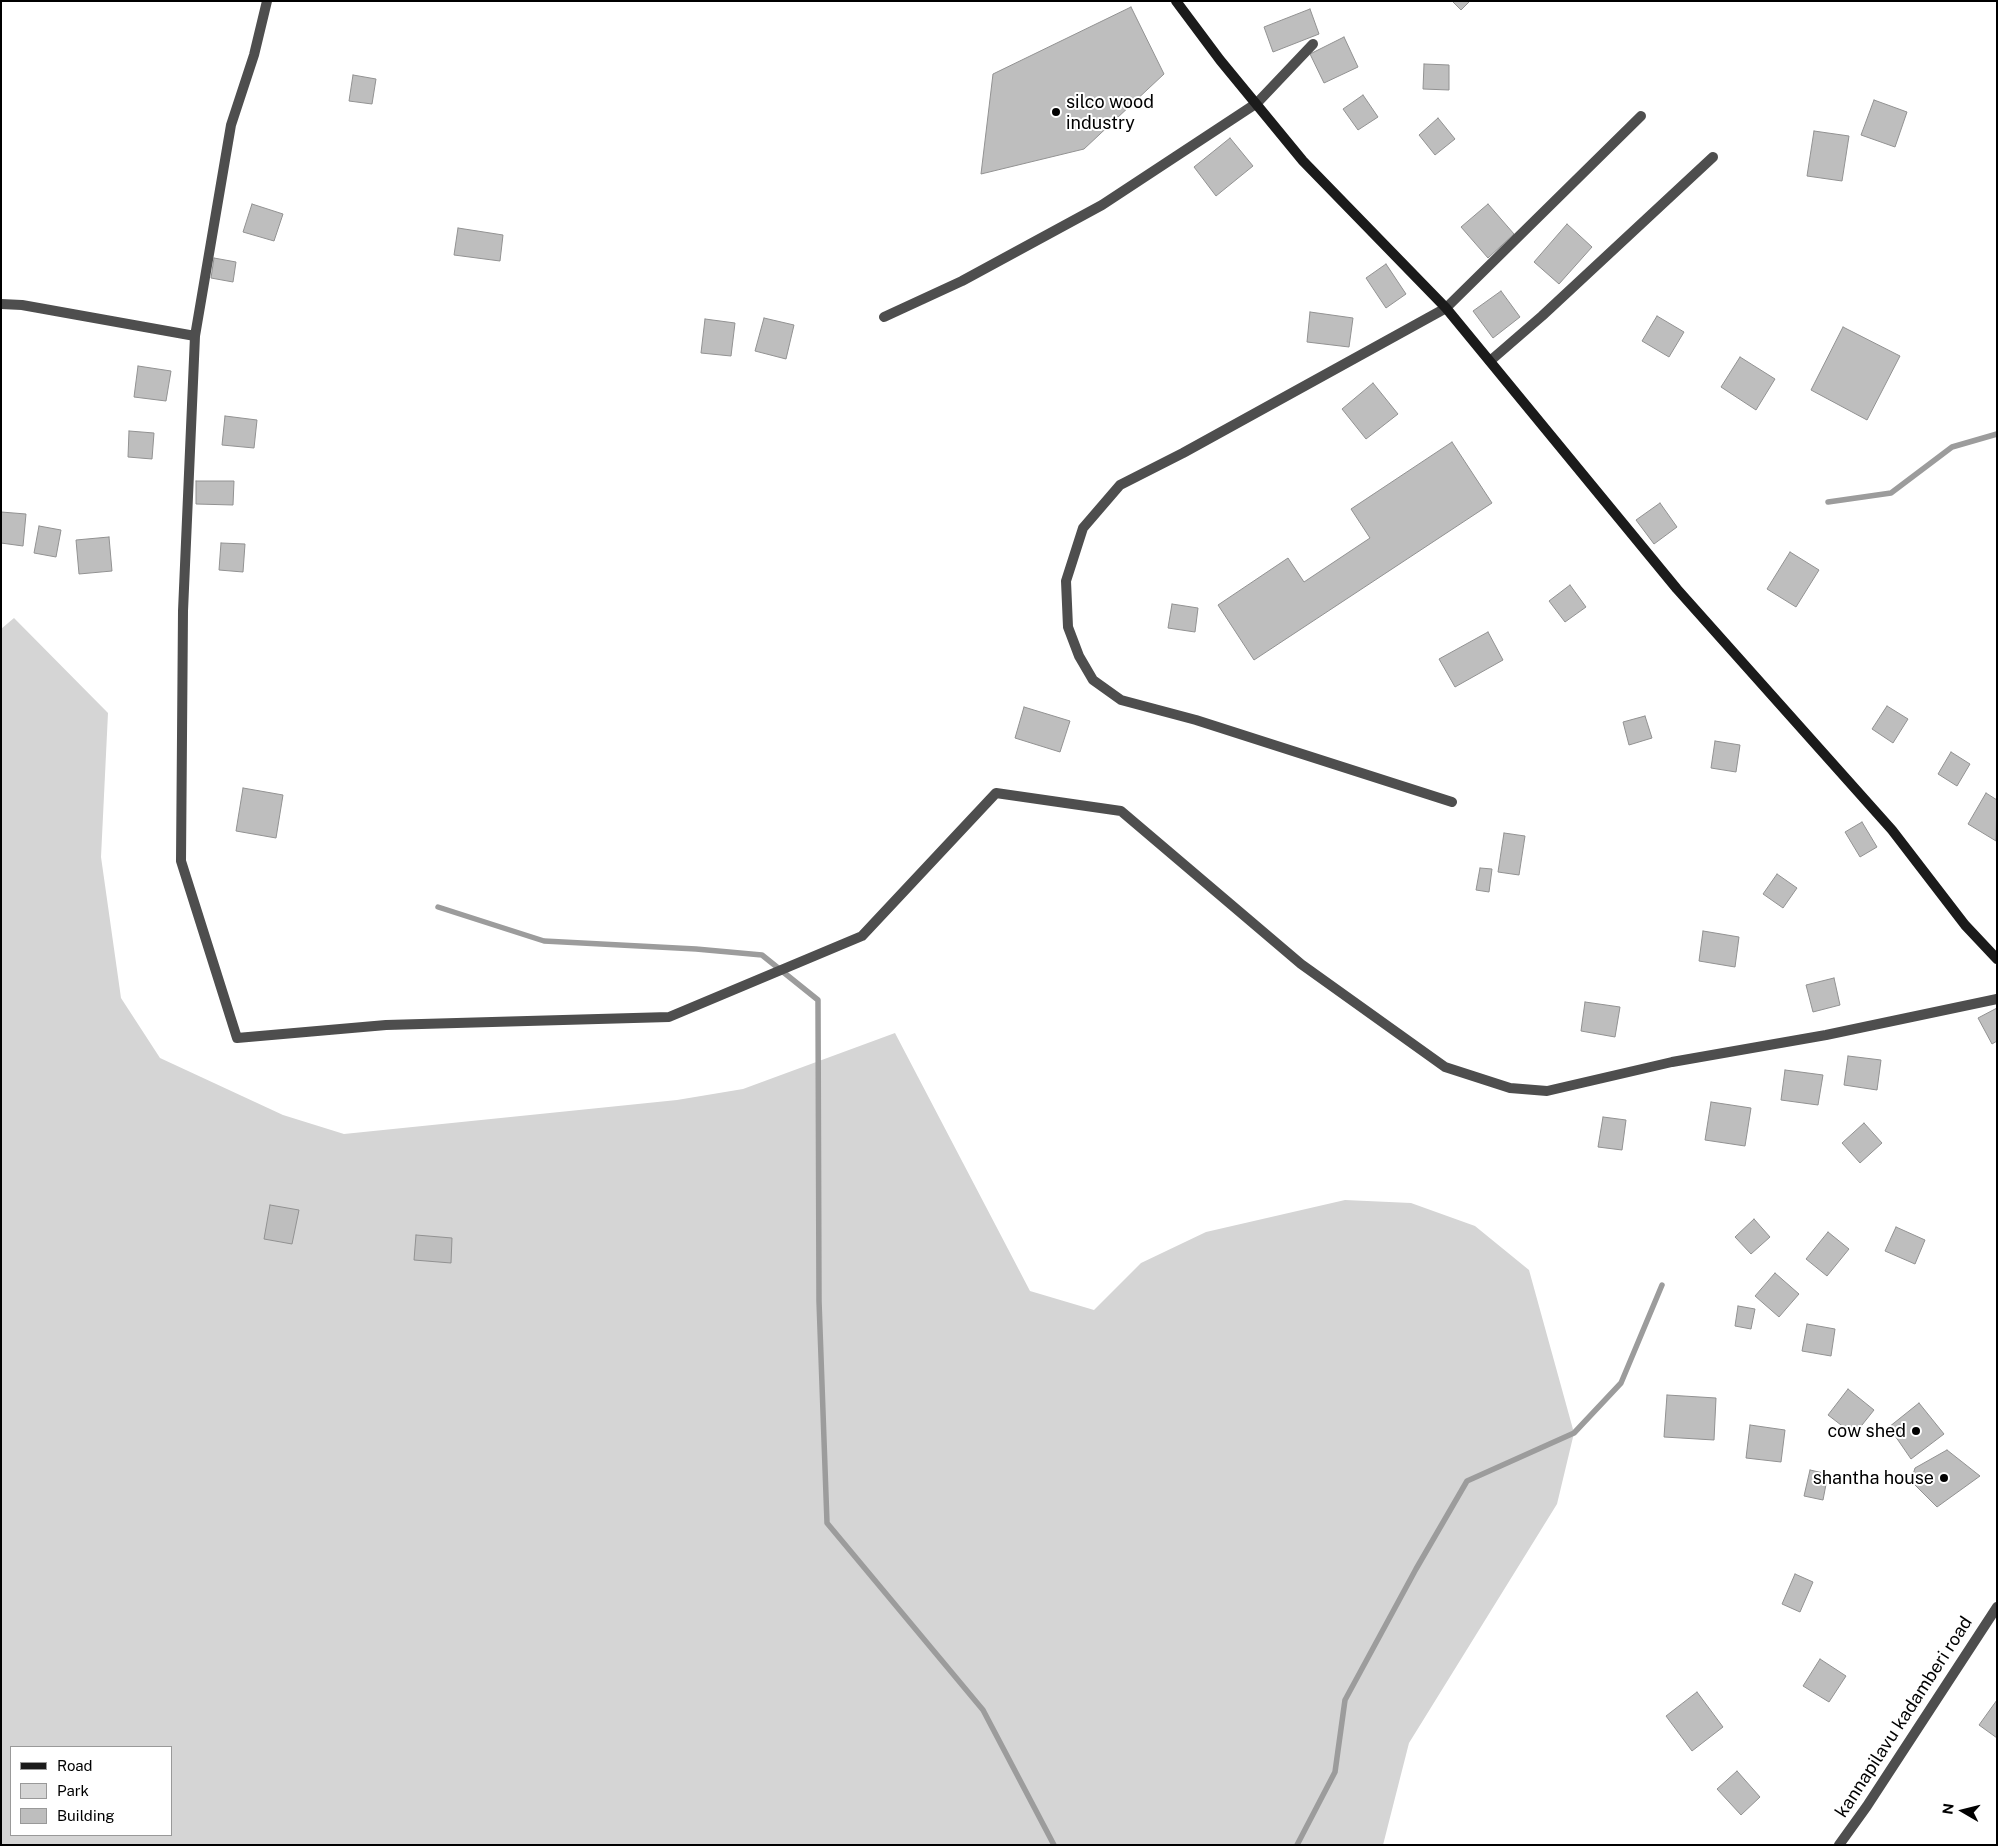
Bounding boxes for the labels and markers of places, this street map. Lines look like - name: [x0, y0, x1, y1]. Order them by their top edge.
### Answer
- place label: silco wood industry: [1066, 91, 1154, 134]
- marker: silco wood industry: [1050, 106, 1062, 118]
- place label: cow shed: [1827, 1420, 1906, 1442]
- marker: cow shed: [1910, 1425, 1922, 1437]
- place label: shantha house: [1813, 1467, 1934, 1489]
- marker: shantha house: [1938, 1472, 1950, 1484]

